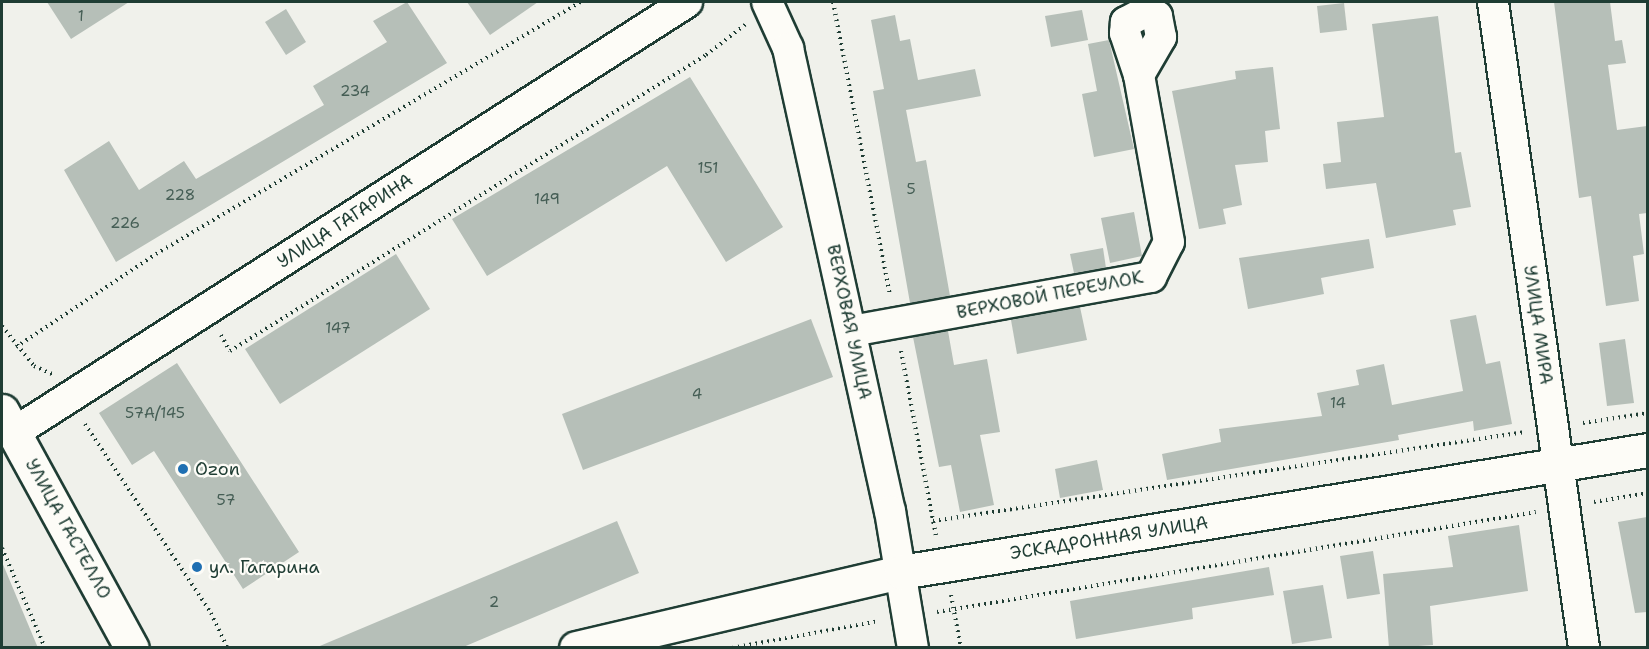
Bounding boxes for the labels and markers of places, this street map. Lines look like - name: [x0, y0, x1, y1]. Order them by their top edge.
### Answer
- place label: Ozon: [195, 458, 240, 480]
- marker: Ozon: [176, 462, 190, 476]
- place label: ул. Гагарина: [209, 556, 320, 578]
- marker: ул. Гагарина: [190, 560, 204, 574]

